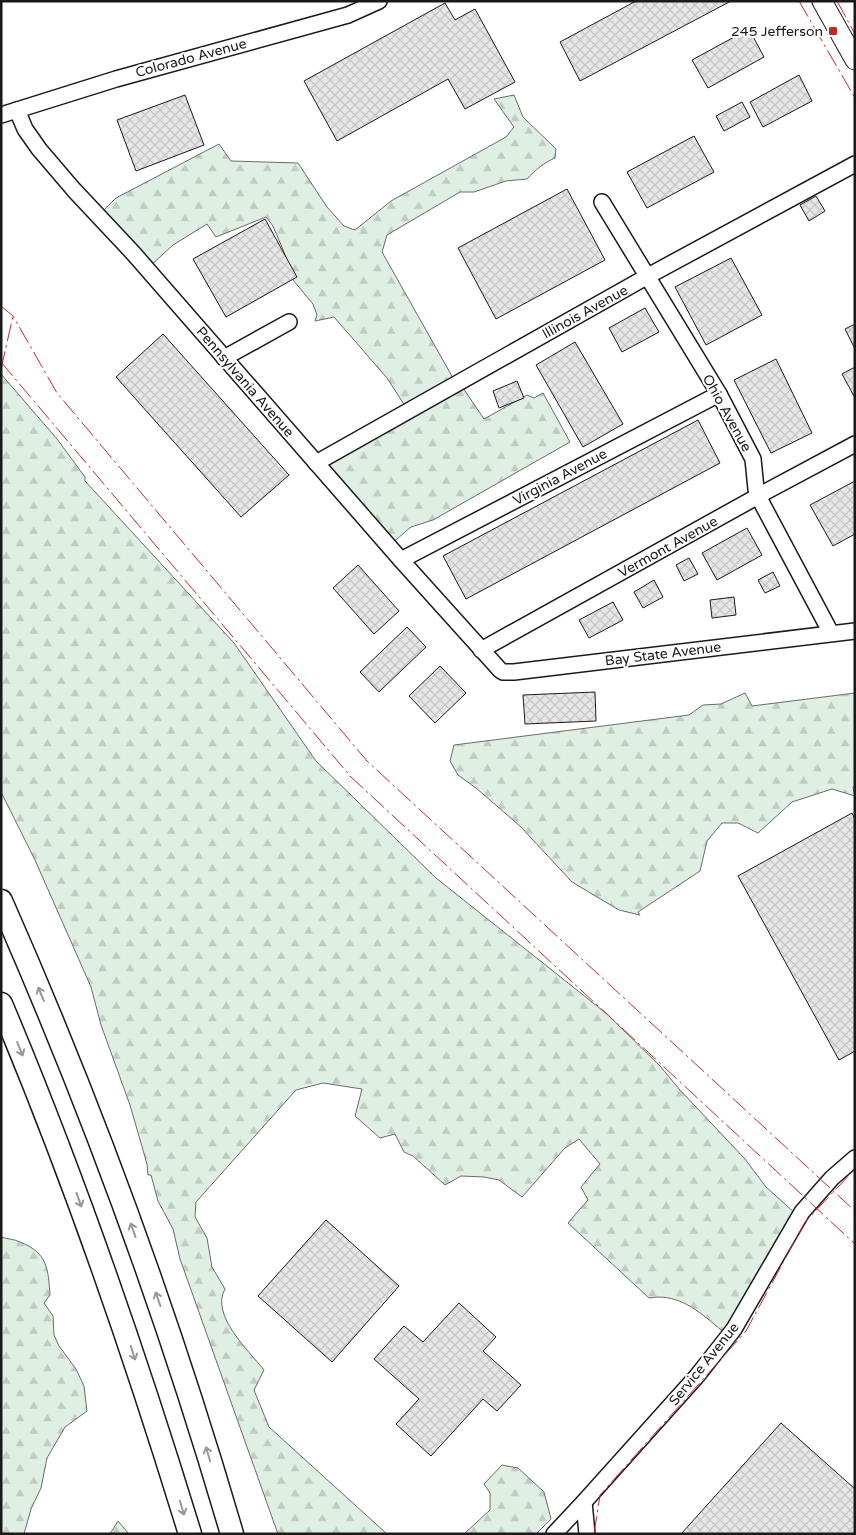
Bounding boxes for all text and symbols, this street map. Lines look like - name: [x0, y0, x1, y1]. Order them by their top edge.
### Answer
- place label: 245 Jefferson: [731, 23, 823, 40]
- marker: 245 Jefferson: [827, 25, 839, 37]
- street label: Colorado Avenue: [134, 35, 248, 81]
- street label: Illinois Avenue: [539, 281, 631, 343]
- street label: Pennsylvania Avenue: [192, 323, 298, 441]
- street label: Ohio Avenue: [699, 371, 755, 455]
- street label: Virginia Avenue: [510, 445, 610, 509]
- street label: Vermont Avenue: [615, 513, 721, 581]
- street label: Bay State Avenue: [604, 638, 722, 670]
- one-way arrow: [36, 987, 46, 1002]
- one-way arrow: [16, 1041, 25, 1056]
- one-way arrow: [75, 1192, 84, 1207]
- one-way arrow: [128, 1223, 137, 1239]
- one-way arrow: [153, 1292, 162, 1307]
- street label: Service Avenue: [665, 1319, 743, 1409]
- one-way arrow: [129, 1345, 139, 1361]
- one-way arrow: [203, 1446, 212, 1462]
- one-way arrow: [178, 1500, 188, 1516]

